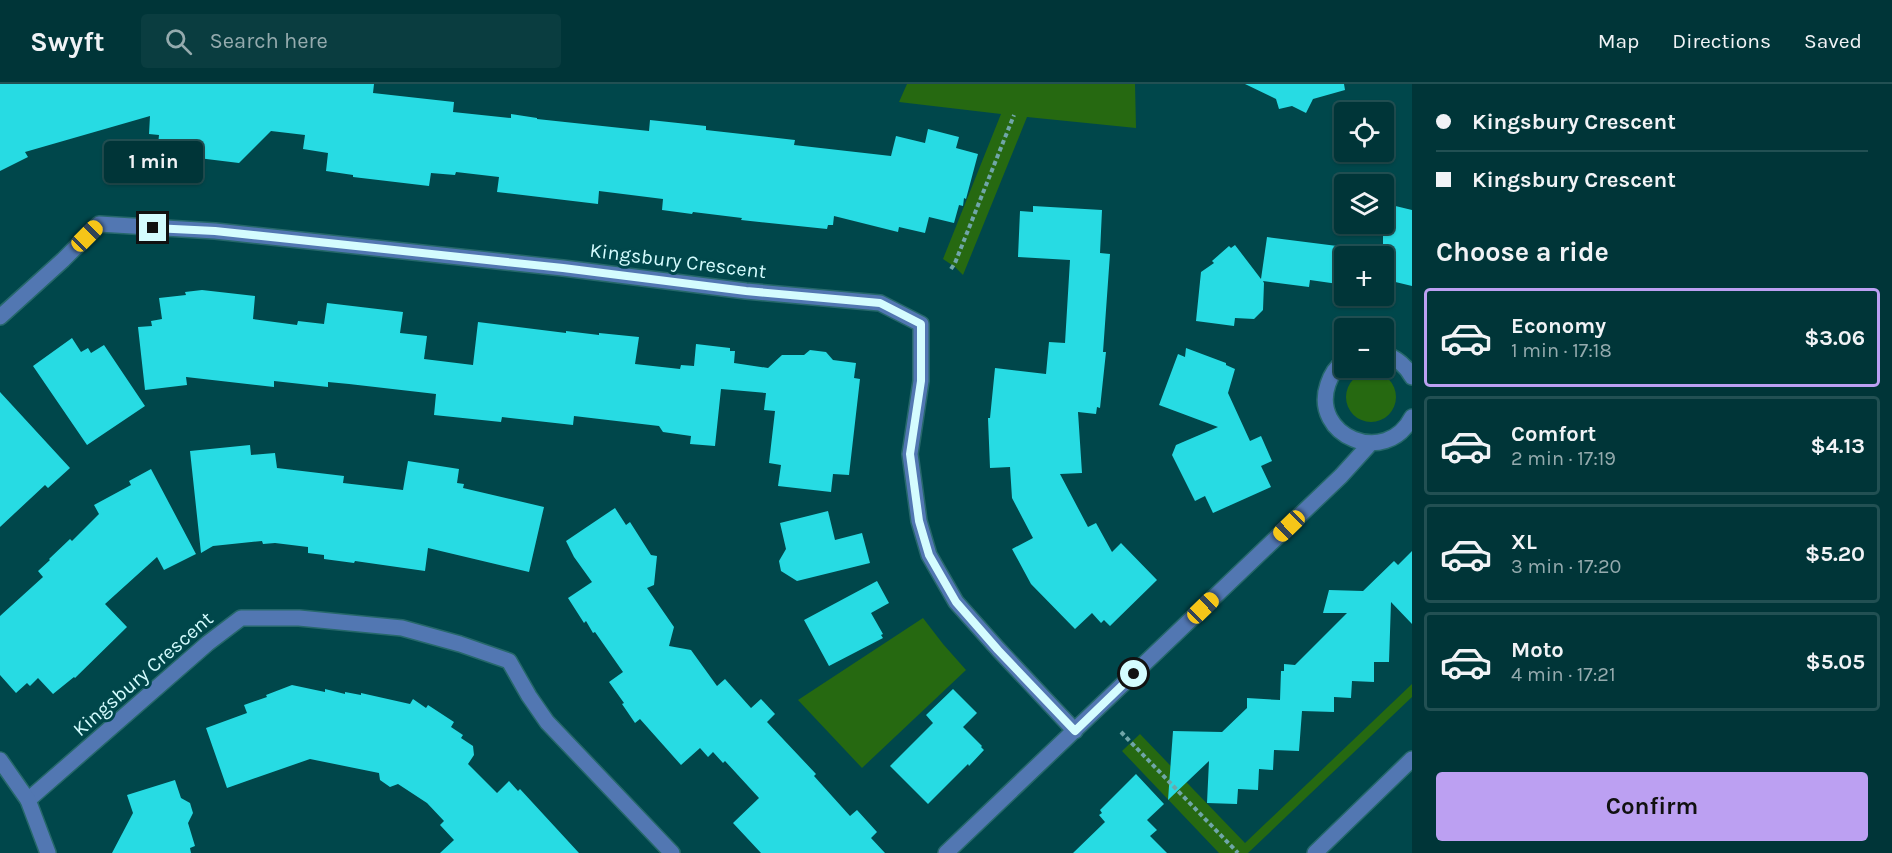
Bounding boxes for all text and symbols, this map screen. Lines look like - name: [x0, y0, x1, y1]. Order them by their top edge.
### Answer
- search box: [141, 14, 561, 68]
- text: Swyft: [30, 25, 105, 58]
- icon: search: [162, 25, 195, 58]
- text: Search here: [210, 28, 328, 54]
- text: Map: [1598, 29, 1639, 53]
- text: Directions: [1672, 29, 1771, 53]
- text: Saved: [1804, 29, 1862, 53]
- map controls: [1334, 102, 1394, 378]
- button: locate: [1334, 102, 1394, 162]
- text: Kingsbury Crescent: [1472, 109, 1676, 135]
- callout: 1 min: [104, 141, 202, 183]
- text: 1 min: [128, 150, 179, 173]
- text: Kingsbury Crescent: [1472, 167, 1676, 193]
- button: layers: [1334, 174, 1394, 234]
- route end: [139, 214, 166, 241]
- car: [68, 217, 106, 255]
- text: Choose a ride: [1436, 236, 1609, 268]
- street label: Kingsbury Crescent: [588, 239, 768, 283]
- button: +: [1334, 246, 1394, 306]
- icon: car: [1439, 311, 1493, 365]
- text: Economy: [1511, 313, 1606, 339]
- button: −: [1334, 318, 1394, 378]
- text: $3.06: [1804, 325, 1865, 351]
- text: 1 min · 17:18: [1511, 339, 1612, 362]
- icon: car: [1439, 419, 1493, 473]
- text: Comfort: [1511, 421, 1596, 447]
- text: $4.13: [1810, 433, 1865, 459]
- text: 2 min · 17:19: [1511, 447, 1616, 470]
- car: [1270, 507, 1308, 545]
- icon: car: [1439, 527, 1493, 581]
- text: XL: [1511, 529, 1537, 555]
- text: $5.20: [1805, 541, 1865, 567]
- text: 3 min · 17:20: [1511, 555, 1621, 578]
- car: [1184, 589, 1222, 627]
- street label: Kingsbury Crescent: [68, 607, 218, 741]
- icon: car: [1439, 635, 1493, 689]
- text: Moto: [1511, 637, 1564, 663]
- text: $5.05: [1806, 649, 1865, 675]
- route start: [1120, 660, 1147, 687]
- text: 4 min · 17:21: [1511, 663, 1616, 686]
- button: Confirm: [1436, 772, 1868, 841]

